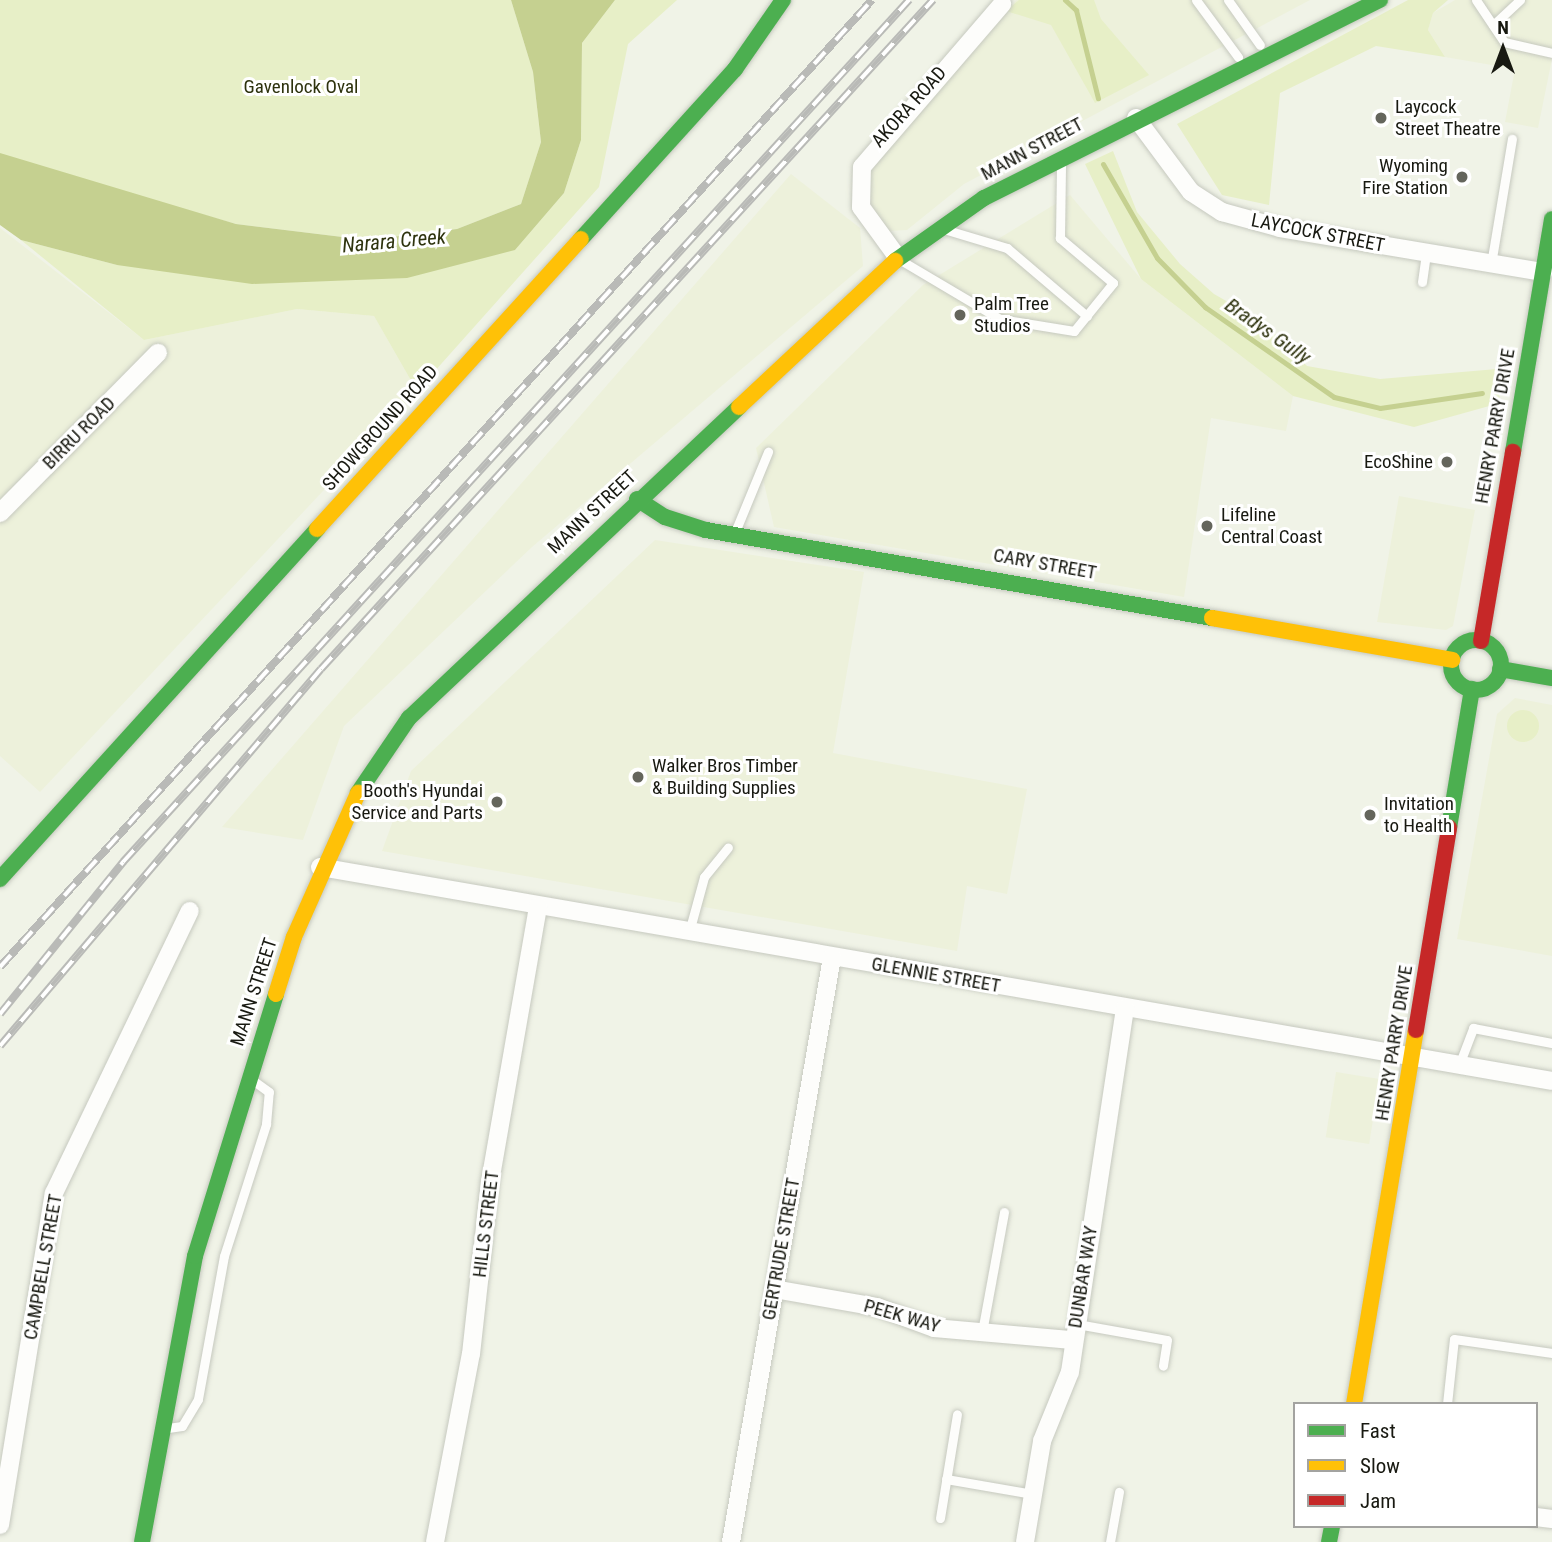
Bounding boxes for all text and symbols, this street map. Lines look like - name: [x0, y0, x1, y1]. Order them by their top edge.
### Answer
- north arrow: [1468, 14, 1538, 84]
- text: N: [1497, 16, 1509, 39]
- street label: AKORA ROAD: [867, 62, 951, 152]
- park label: Gavenlock Oval: [244, 76, 358, 98]
- place label: Laycock Street Theatre: [1395, 96, 1501, 140]
- marker: Laycock Street Theatre: [1373, 110, 1389, 126]
- street label: MANN STREET: [977, 113, 1087, 185]
- place label: Wyoming Fire Station: [1362, 155, 1448, 199]
- marker: Wyoming Fire Station: [1454, 169, 1470, 185]
- street label: LAYCOCK STREET: [1249, 209, 1387, 257]
- water label: Narara Creek: [341, 224, 447, 258]
- water label: Bradys Gully: [1220, 292, 1316, 370]
- place label: Palm Tree Studios: [974, 293, 1049, 337]
- marker: Palm Tree Studios: [952, 307, 968, 323]
- street label: HENRY PARRY DRIVE: [1470, 347, 1520, 505]
- street label: SHOWGROUND ROAD: [318, 361, 442, 495]
- street label: BIRRU ROAD: [38, 392, 120, 474]
- place label: EcoShine: [1364, 451, 1433, 473]
- marker: EcoShine: [1439, 454, 1455, 470]
- street label: MANN STREET: [543, 465, 641, 559]
- place label: Lifeline Central Coast: [1221, 504, 1322, 548]
- marker: Lifeline Central Coast: [1199, 518, 1215, 534]
- street label: CARY STREET: [992, 544, 1098, 584]
- place label: Walker Bros Timber & Building Supplies: [652, 755, 798, 799]
- marker: Walker Bros Timber & Building Supplies: [630, 769, 646, 785]
- place label: Booth's Hyundai Service and Parts: [352, 780, 483, 824]
- place label: Invitation to Health: [1384, 793, 1454, 837]
- marker: Booth's Hyundai Service and Parts: [489, 794, 505, 810]
- marker: Invitation to Health: [1362, 807, 1378, 823]
- street label: MANN STREET: [226, 935, 282, 1049]
- street label: GLENNIE STREET: [870, 952, 1002, 998]
- street label: HENRY PARRY DRIVE: [1370, 964, 1418, 1122]
- street label: HILLS STREET: [468, 1169, 504, 1279]
- street label: GERTRUDE STREET: [757, 1176, 805, 1322]
- street label: CAMPBELL STREET: [19, 1192, 67, 1342]
- street label: DUNBAR WAY: [1064, 1224, 1102, 1330]
- street label: PEEK WAY: [861, 1294, 943, 1338]
- legend: [1293, 1402, 1538, 1528]
- text: Fast: [1360, 1419, 1396, 1443]
- text: Slow: [1360, 1454, 1400, 1478]
- text: Jam: [1360, 1489, 1396, 1513]

